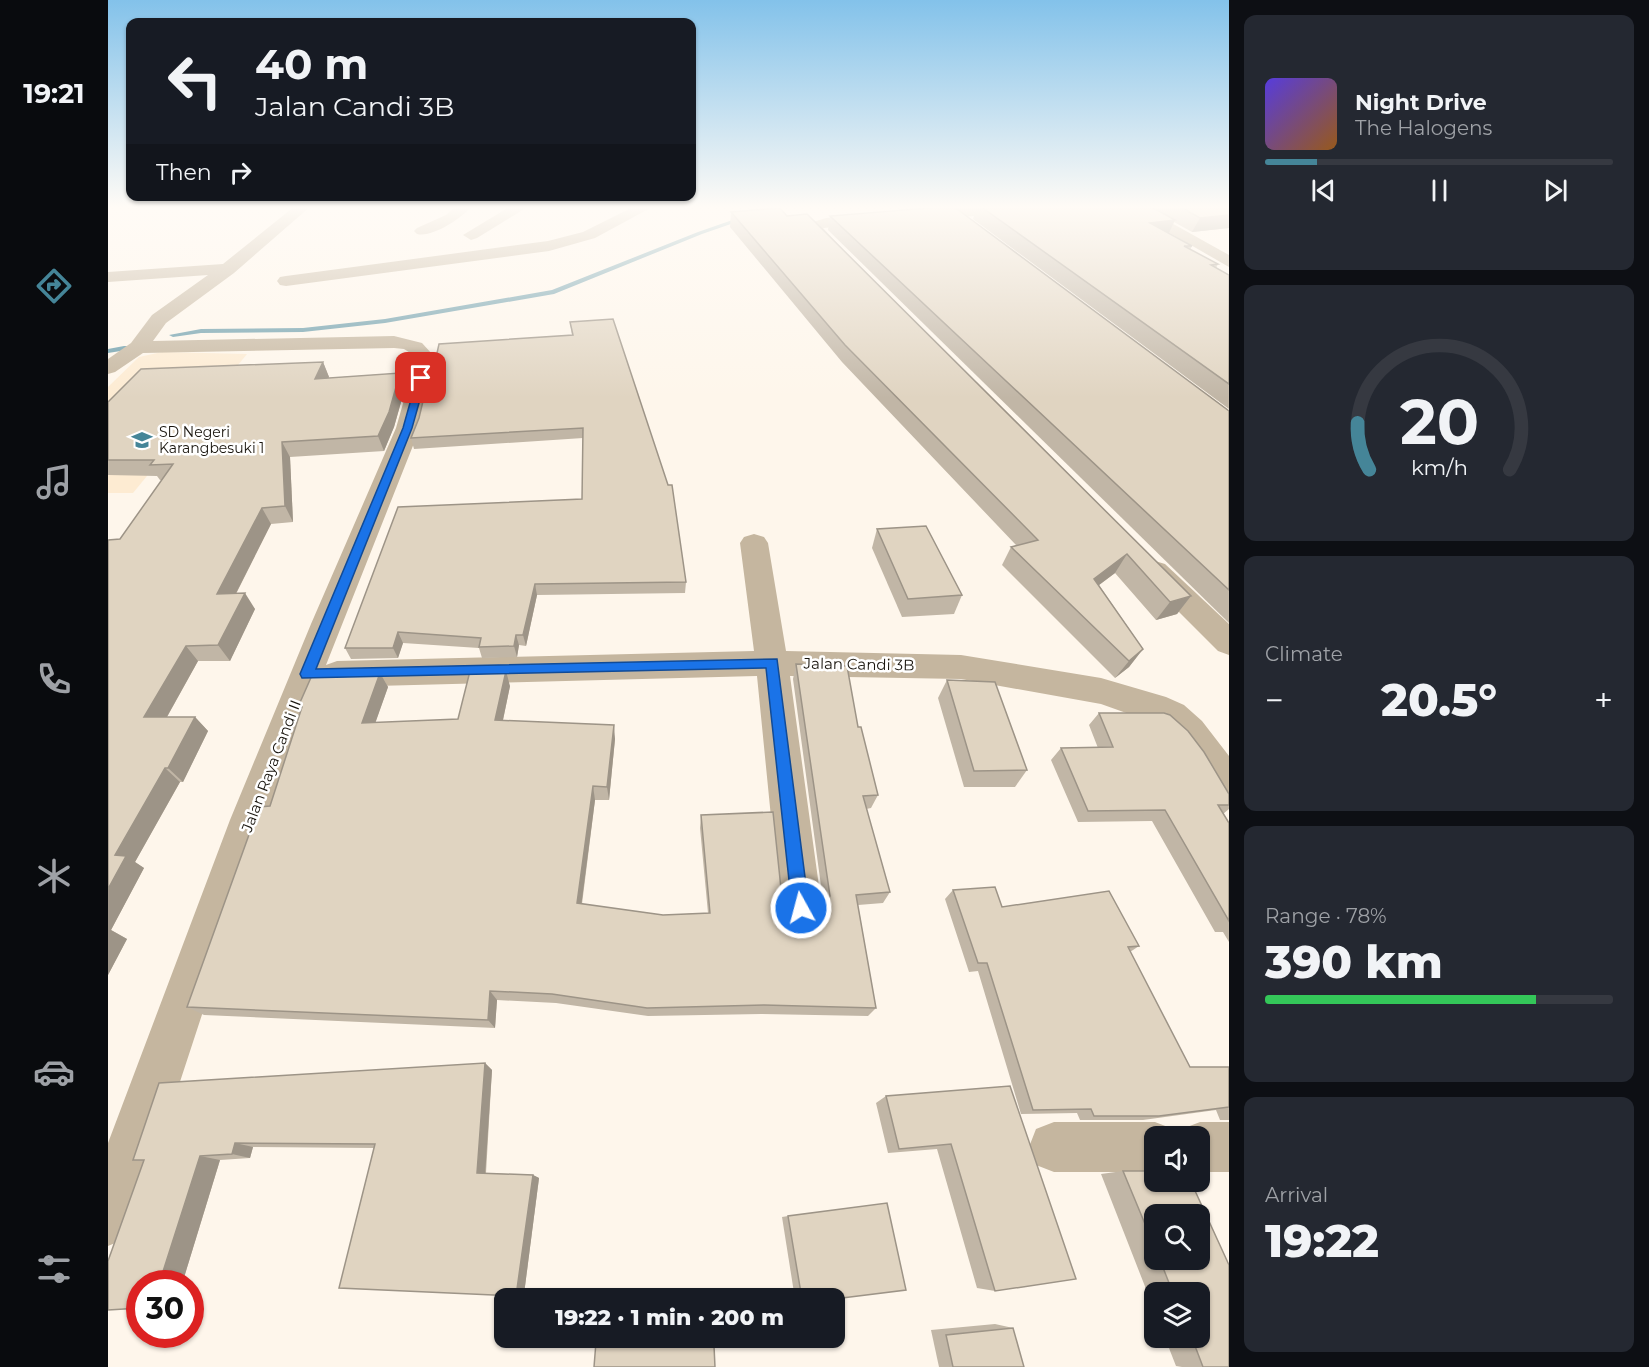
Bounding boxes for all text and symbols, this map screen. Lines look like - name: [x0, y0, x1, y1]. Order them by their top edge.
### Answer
- text: 40 m: [255, 38, 368, 90]
- icon: left: [156, 42, 234, 120]
- text: 19:21: [23, 77, 85, 110]
- text: Night Drive: [1355, 89, 1487, 116]
- text: Jalan Candi 3B: [255, 90, 454, 123]
- text: The Halogens: [1355, 116, 1492, 140]
- icon: right: [224, 156, 257, 189]
- text: Then: [156, 159, 212, 186]
- icon: previous: [1307, 174, 1340, 207]
- icon: pause: [1423, 174, 1456, 207]
- icon: next: [1539, 174, 1572, 207]
- icon: directions: [33, 265, 75, 307]
- pin: [395, 352, 446, 403]
- icon: arrive: [404, 361, 437, 394]
- text: 20: [1399, 384, 1479, 460]
- place label: SD Negeri Karangbesuki 1: [159, 423, 264, 457]
- school or university icon: SD Negeri Karangbesuki 1: [130, 428, 154, 452]
- text: km/h: [1410, 455, 1468, 481]
- icon: music: [33, 461, 75, 503]
- text: Climate: [1265, 642, 1343, 666]
- street label: Jalan Candi 3B: [802, 654, 915, 674]
- icon: phone: [33, 658, 75, 700]
- text: 20.5°: [1381, 672, 1497, 727]
- text: −: [1265, 680, 1284, 720]
- text: +: [1594, 680, 1613, 720]
- street label: Jalan Raya Candi II: [237, 697, 305, 836]
- icon: climate: [33, 855, 75, 897]
- position arrow: [769, 876, 833, 940]
- text: Range · 78%: [1265, 904, 1387, 928]
- text: 390 km: [1265, 934, 1443, 989]
- icon: car: [33, 1051, 75, 1093]
- map controls: [1144, 1126, 1210, 1348]
- button: sound: [1144, 1126, 1210, 1192]
- text: Arrival: [1265, 1183, 1328, 1207]
- button: search: [1144, 1204, 1210, 1270]
- text: 19:22: [1265, 1213, 1379, 1268]
- icon: filters: [33, 1248, 75, 1290]
- speed limit sign: 30: [126, 1270, 204, 1348]
- button: layers: [1144, 1282, 1210, 1348]
- text: 19:22 · 1 min · 200 m: [555, 1304, 784, 1331]

